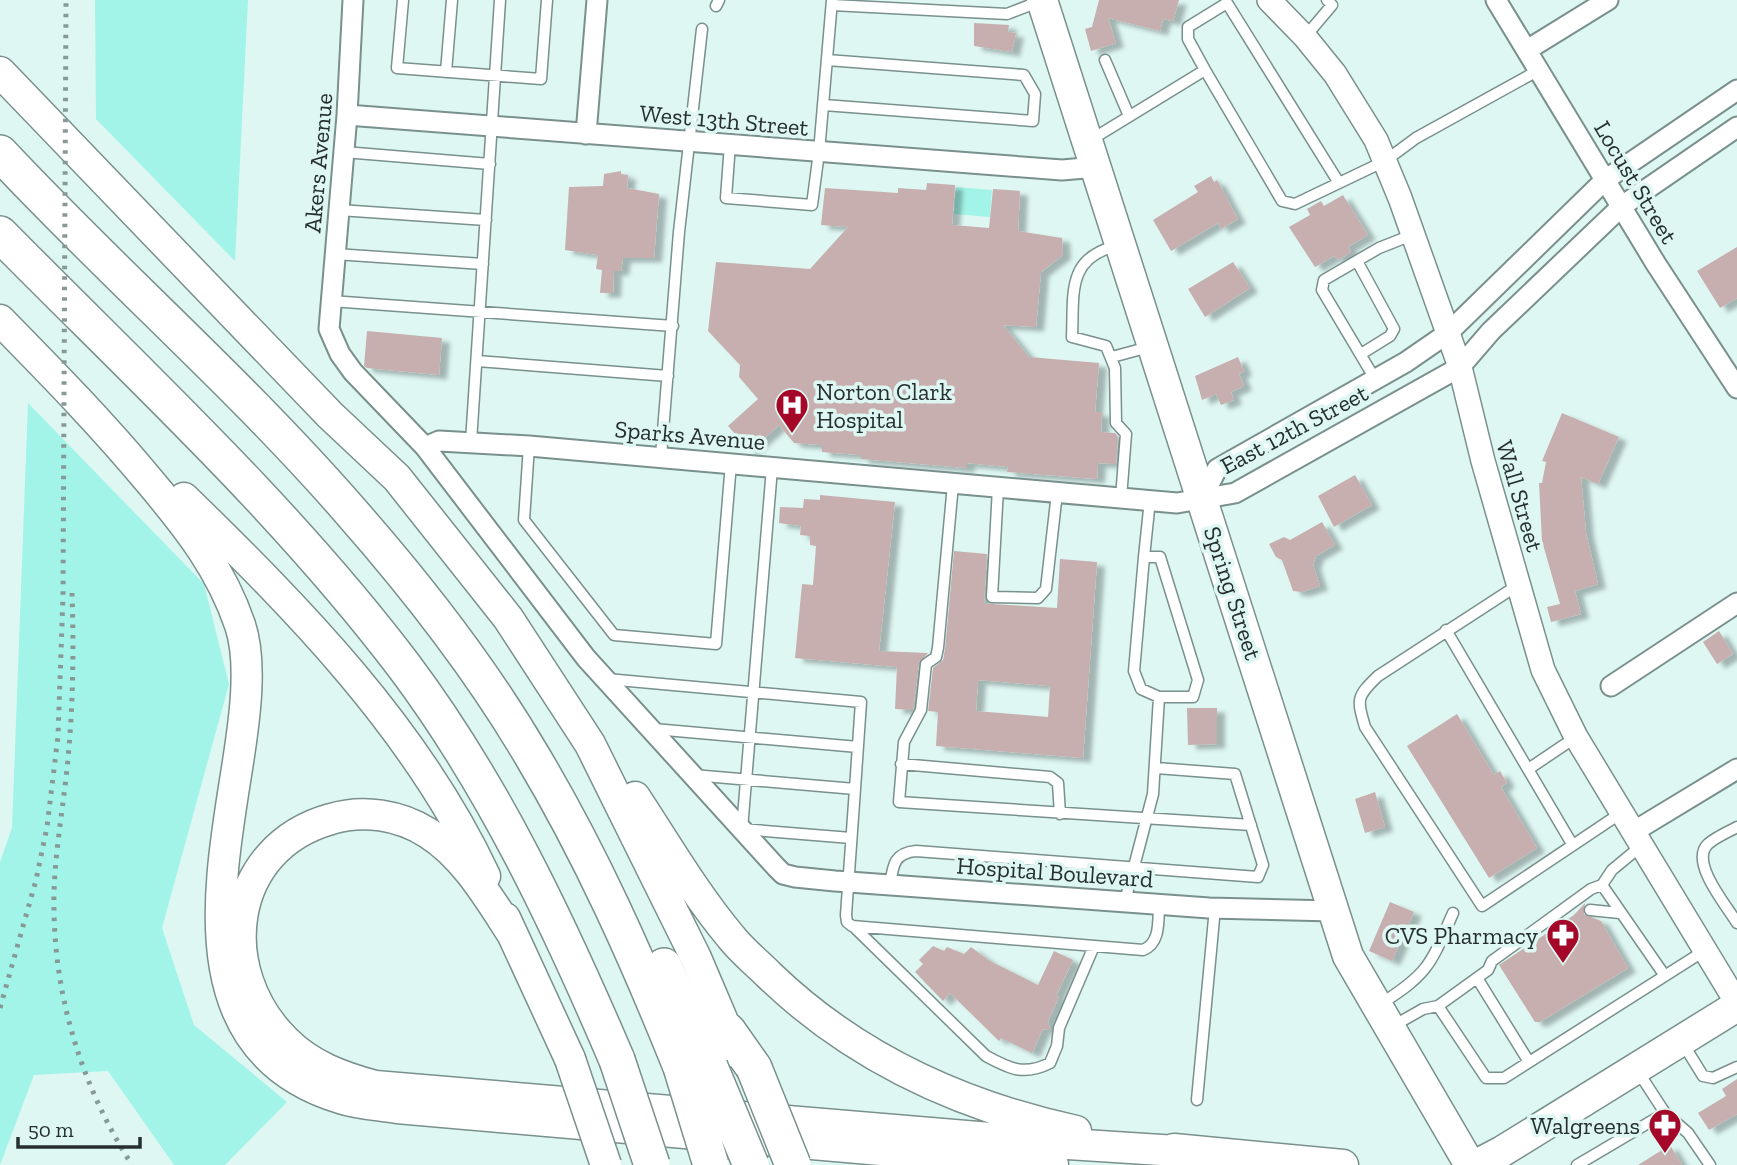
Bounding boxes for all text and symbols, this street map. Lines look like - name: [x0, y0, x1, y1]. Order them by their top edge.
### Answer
- street label: Akers Avenue: [297, 92, 339, 234]
- street label: West 13th Street: [638, 98, 810, 142]
- street label: Locust Street: [1588, 115, 1684, 249]
- place label: Norton Clark Hospital: [816, 377, 952, 434]
- street label: East 12th Street: [1215, 378, 1373, 480]
- hospital icon: Norton Clark Hospital: [773, 386, 811, 435]
- street label: Sparks Avenue: [613, 414, 767, 456]
- street label: Wall Street: [1490, 437, 1550, 555]
- street label: Spring Street: [1198, 523, 1268, 663]
- street label: Hospital Boulevard: [956, 851, 1154, 893]
- pharmacy icon: CVS Pharmacy: [1544, 916, 1582, 965]
- place label: CVS Pharmacy: [1385, 921, 1539, 950]
- scale bar: [18, 1106, 140, 1150]
- pharmacy icon: Walgreens: [1646, 1106, 1684, 1155]
- place label: Walgreens: [1531, 1111, 1640, 1140]
- text: 50 m: [28, 1117, 74, 1142]

